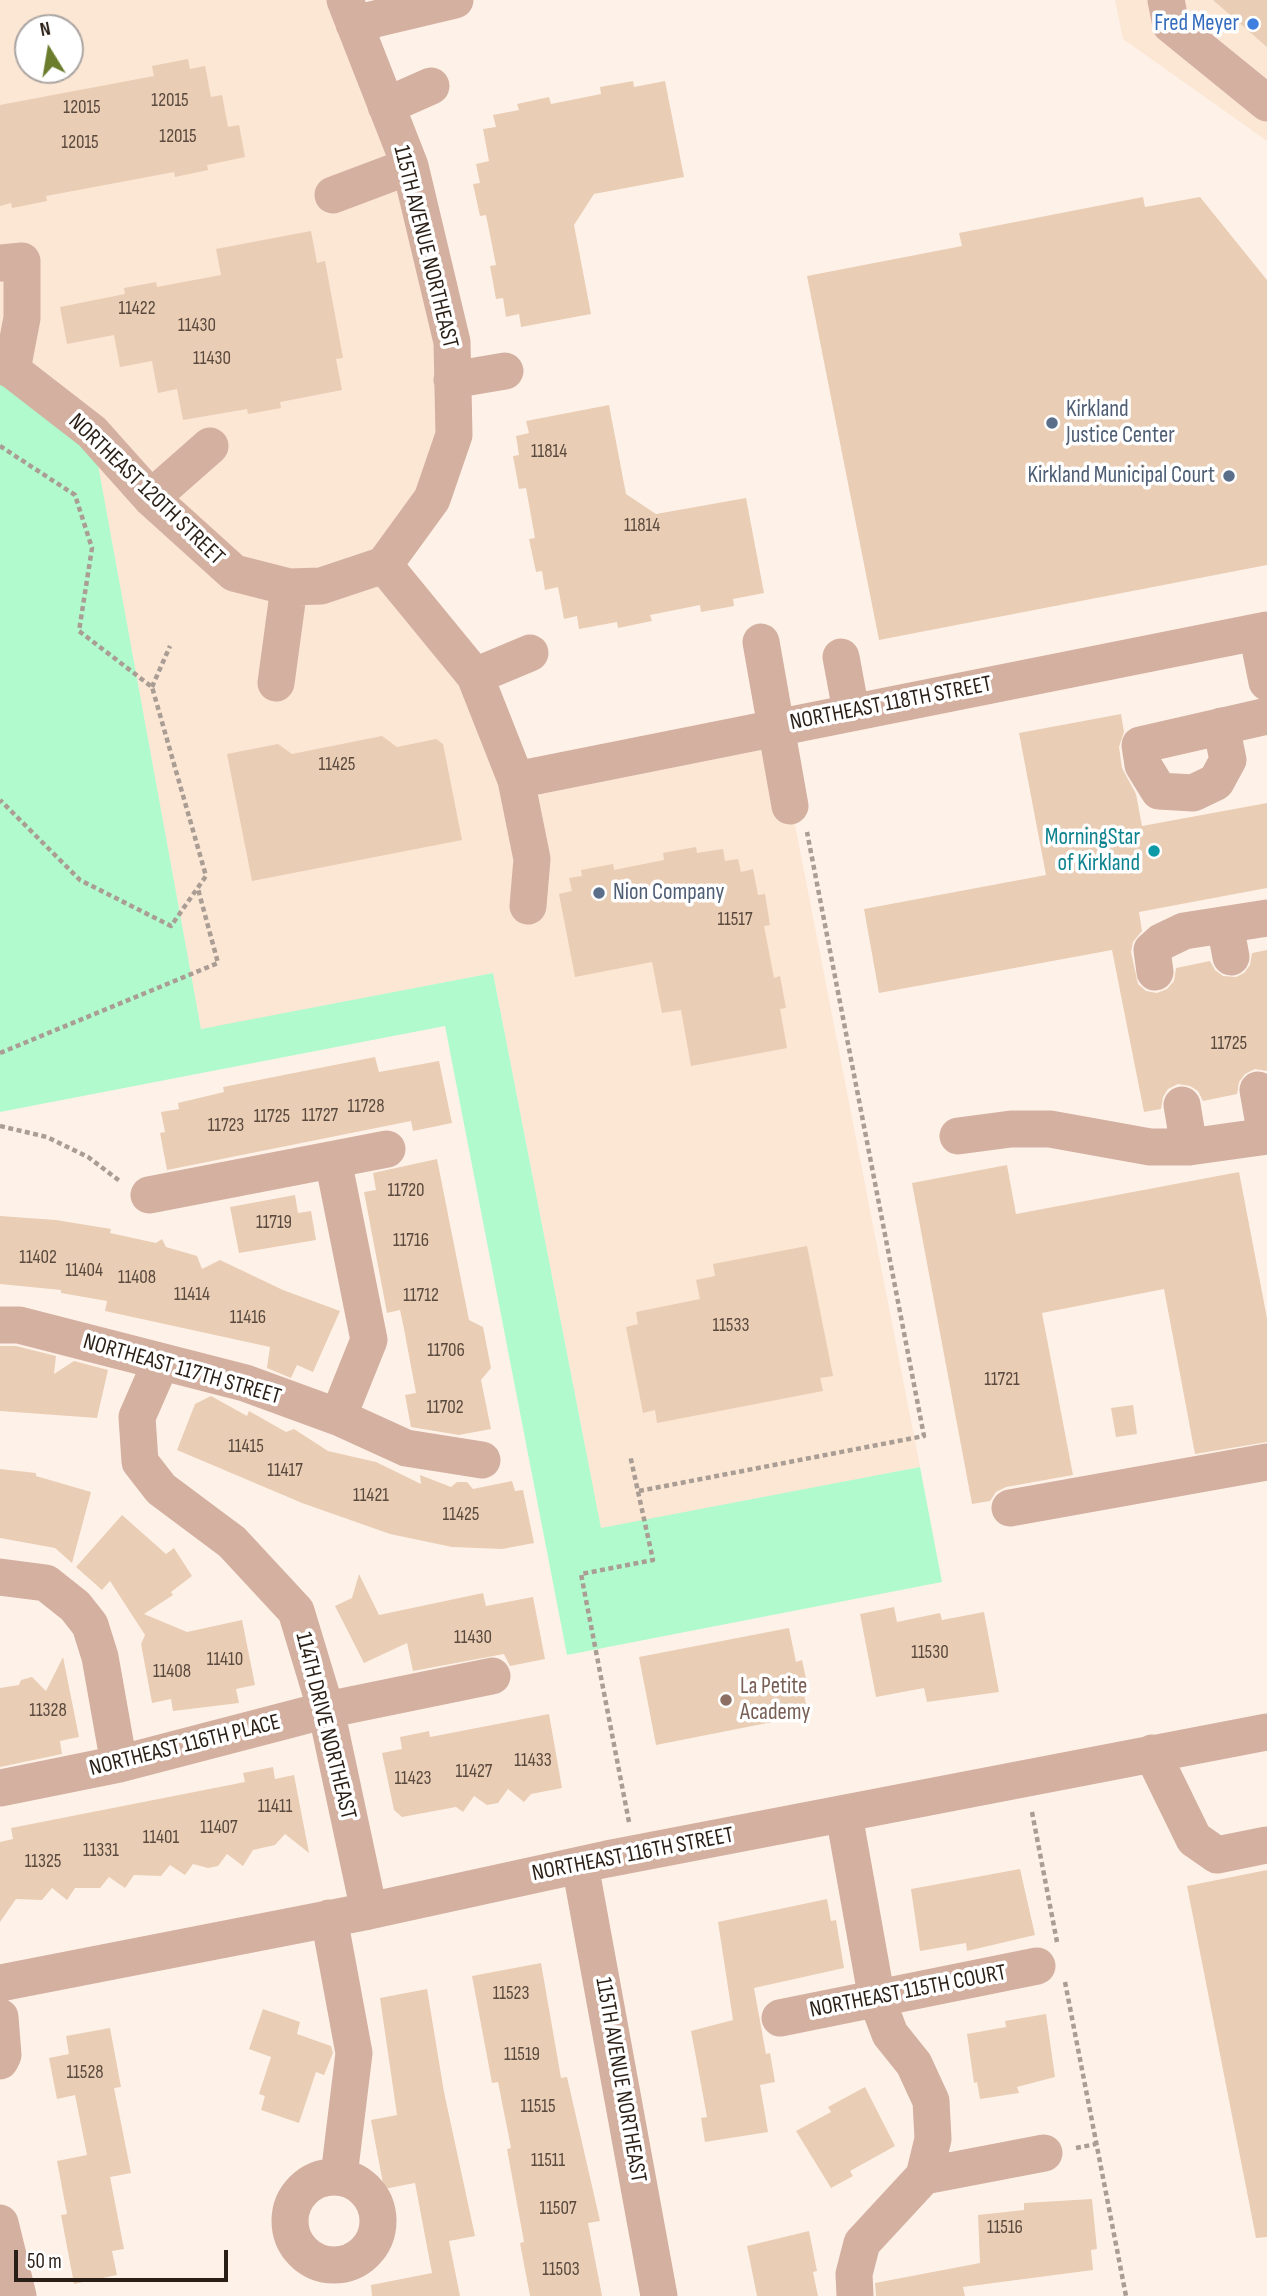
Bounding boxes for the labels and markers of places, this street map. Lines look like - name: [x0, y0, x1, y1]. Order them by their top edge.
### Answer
- place label: Fred Meyer: [1154, 10, 1239, 38]
- marker: Fred Meyer: [1245, 16, 1261, 32]
- place label: Kirkland Justice Center: [1066, 396, 1175, 450]
- marker: Kirkland Justice Center: [1044, 415, 1060, 431]
- place label: Kirkland Municipal Court: [1027, 462, 1215, 490]
- marker: Kirkland Municipal Court: [1221, 468, 1237, 484]
- place label: MorningStar of Kirkland: [1045, 824, 1140, 878]
- marker: MorningStar of Kirkland: [1146, 843, 1162, 859]
- place label: Nion Company: [613, 879, 724, 907]
- marker: Nion Company: [591, 885, 607, 901]
- place label: La Petite Academy: [740, 1673, 810, 1727]
- marker: La Petite Academy: [718, 1692, 734, 1708]

